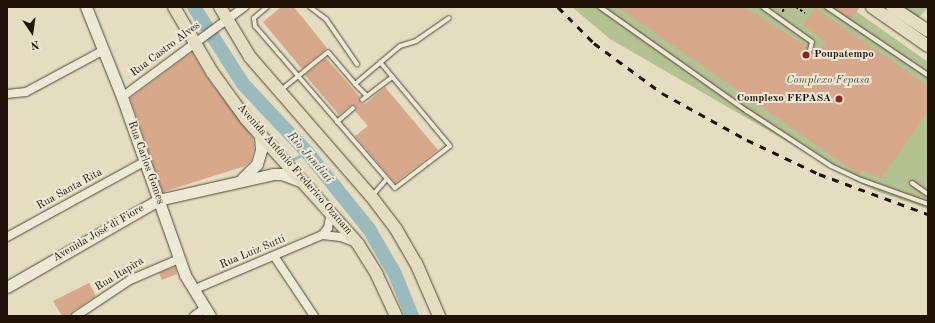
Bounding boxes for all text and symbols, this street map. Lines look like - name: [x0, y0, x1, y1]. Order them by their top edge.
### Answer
- north arrow: [12, 12, 52, 52]
- street label: Rua Castro Alves: [129, 20, 203, 80]
- text: N: [29, 38, 40, 50]
- place label: Poupatempo: [814, 48, 874, 62]
- marker: Poupatempo: [801, 50, 811, 60]
- park label: Complexo Fepasa: [786, 74, 870, 88]
- place label: Complexo FEPASA: [737, 92, 831, 106]
- marker: Complexo FEPASA: [834, 94, 844, 104]
- street label: Avenida Antônio Frederico Ozanam: [234, 102, 354, 238]
- street label: Rua Carlos Gomes: [124, 119, 166, 207]
- water label: Rio Jundiaí: [283, 130, 335, 186]
- street label: Rua Santa Rita: [35, 167, 105, 213]
- street label: Avenida José di Fiore: [51, 203, 147, 265]
- street label: Rua Luiz Sutti: [218, 233, 288, 273]
- street label: Rua Itapira: [93, 255, 147, 295]

